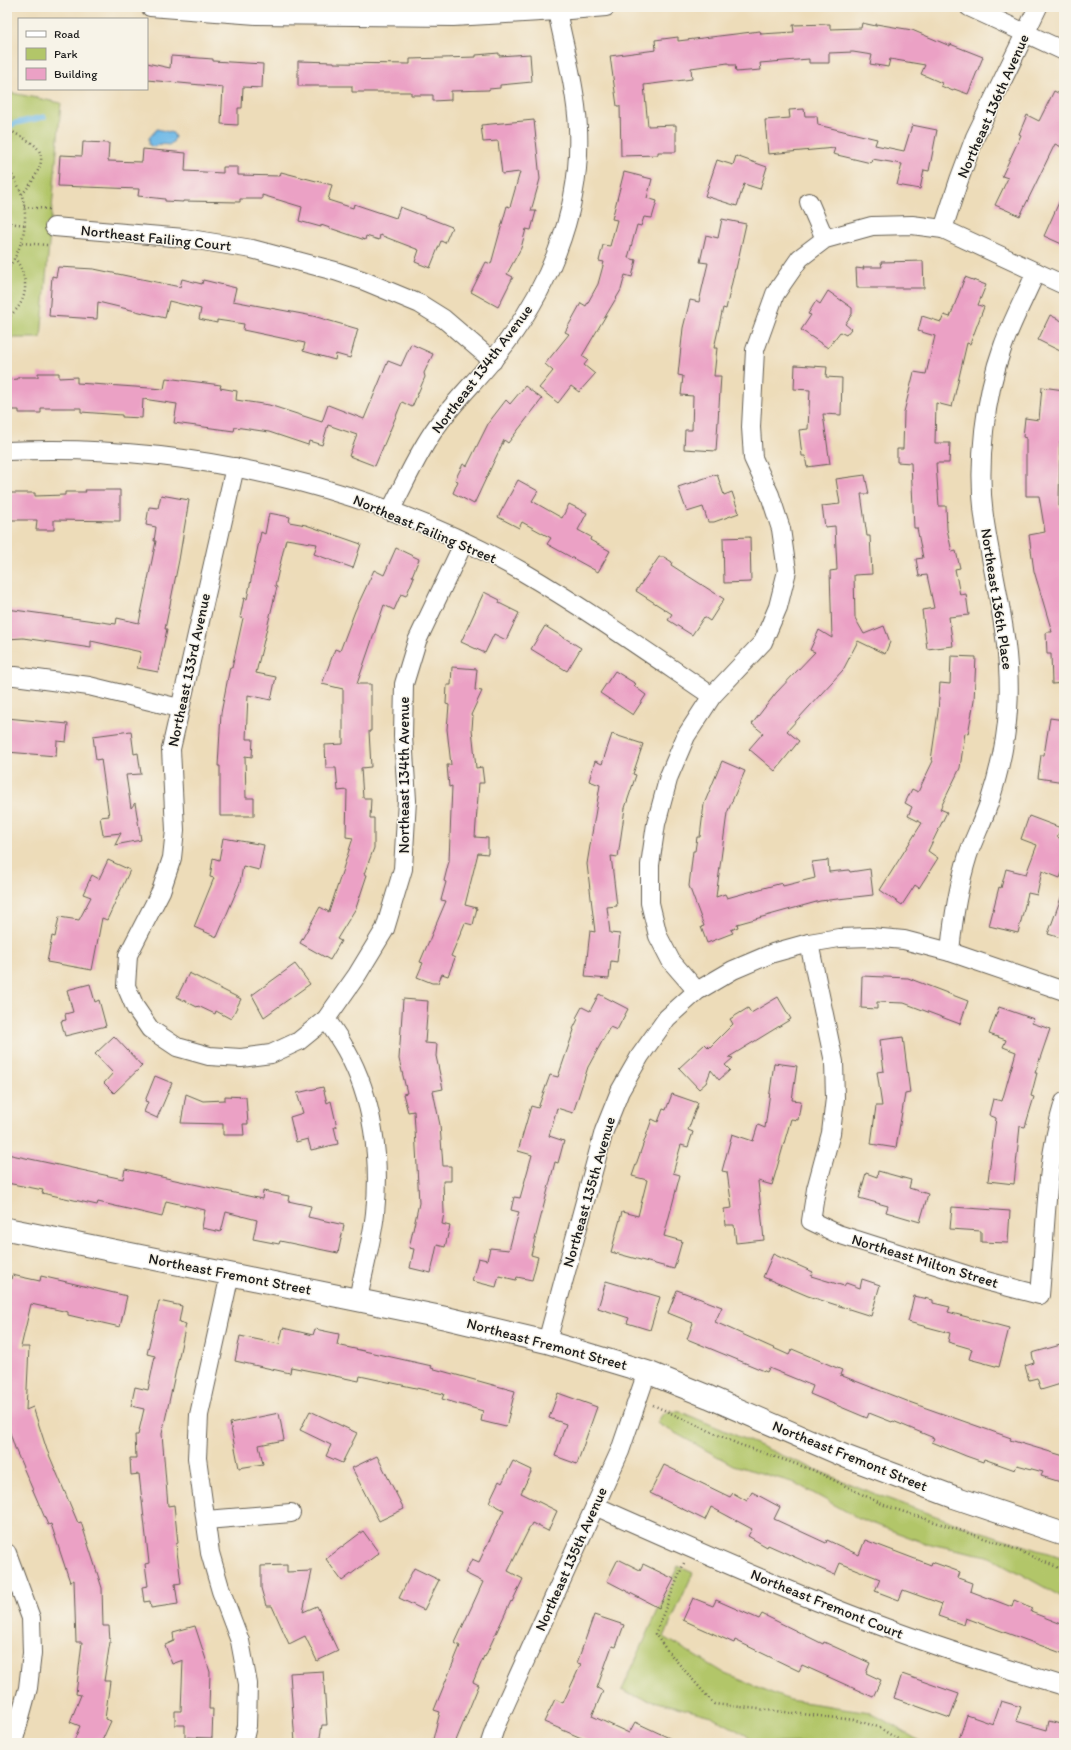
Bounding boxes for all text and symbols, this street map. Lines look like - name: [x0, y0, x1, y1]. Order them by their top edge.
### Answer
- legend: [18, 18, 148, 90]
- text: Road: [54, 27, 80, 41]
- street label: Northeast 136th Avenue: [953, 31, 1033, 181]
- text: Park: [54, 47, 78, 61]
- text: Building: [54, 67, 98, 81]
- street label: Northeast Failing Court: [80, 221, 233, 255]
- street label: Northeast 134th Avenue: [428, 301, 536, 437]
- street label: Northeast Failing Street: [351, 491, 500, 568]
- street label: Northeast 136th Place: [977, 527, 1017, 671]
- street label: Northeast 133rd Avenue: [164, 592, 214, 748]
- street label: Northeast 134th Avenue: [395, 697, 413, 853]
- street label: Northeast 135th Avenue: [559, 1115, 619, 1269]
- street label: Northeast Milton Street: [849, 1230, 1001, 1292]
- street label: Northeast Fremont Street: [147, 1249, 313, 1299]
- street label: Northeast Fremont Street: [465, 1314, 630, 1374]
- street label: Northeast Fremont Street: [770, 1417, 930, 1495]
- street label: Northeast 135th Avenue: [531, 1484, 611, 1634]
- street label: Northeast Fremont Court: [748, 1565, 906, 1643]

